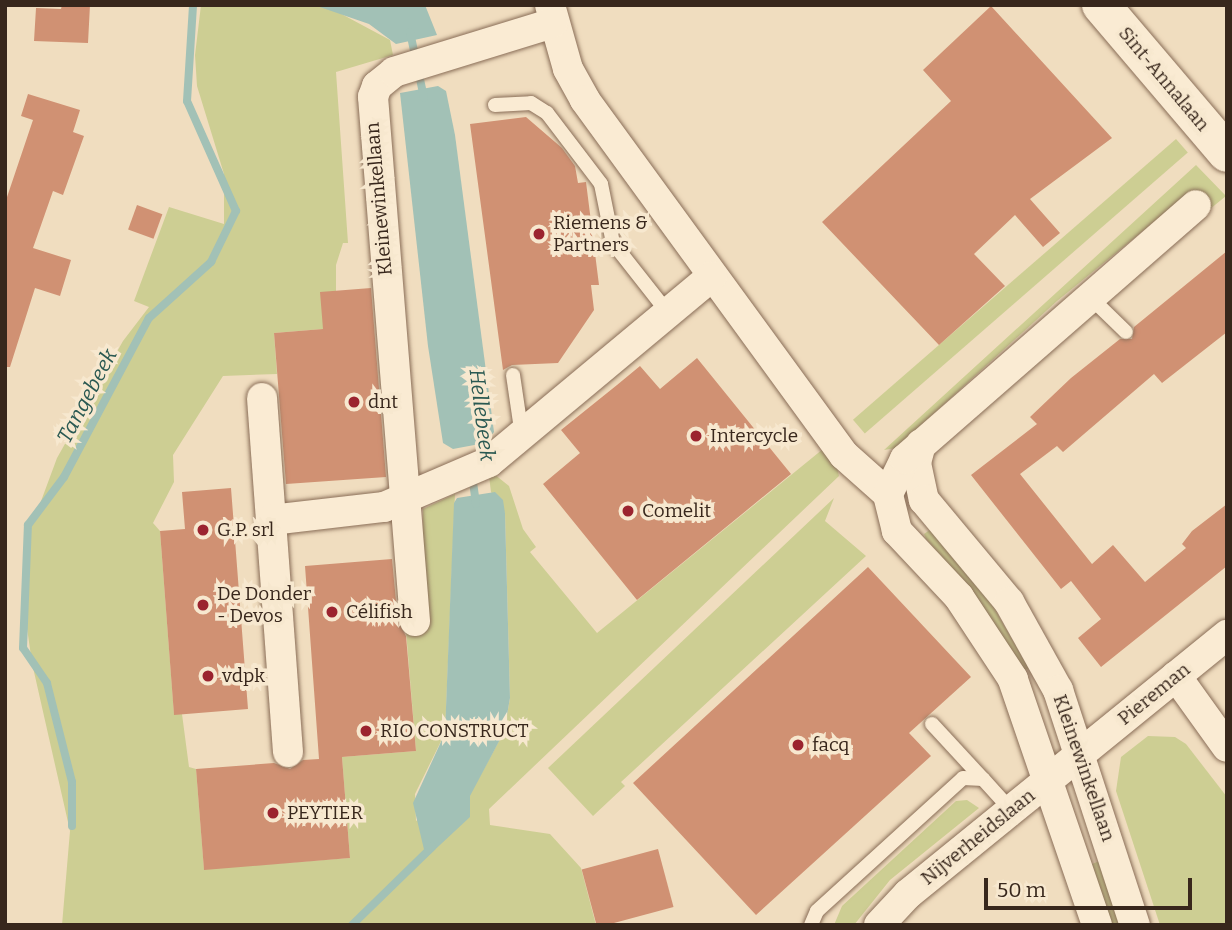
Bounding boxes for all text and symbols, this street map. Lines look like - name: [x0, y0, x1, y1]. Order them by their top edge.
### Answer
- street label: Sint-Annalaan: [1114, 22, 1214, 136]
- street label: Kleinewinkellaan: [361, 121, 397, 277]
- place label: Riemens & Partners: [553, 212, 648, 256]
- marker: Riemens & Partners: [531, 226, 547, 242]
- water label: Tangebeek: [52, 345, 122, 447]
- water label: Hellebeek: [464, 367, 500, 463]
- place label: dnt: [368, 391, 398, 413]
- marker: dnt: [346, 394, 362, 410]
- place label: Intercycle: [710, 425, 798, 447]
- marker: Intercycle: [688, 428, 704, 444]
- place label: Comelit: [642, 500, 711, 522]
- marker: Comelit: [620, 503, 636, 519]
- place label: G.P. srl: [217, 519, 274, 541]
- marker: G.P. srl: [195, 522, 211, 538]
- place label: De Donder - Devos: [217, 583, 311, 627]
- marker: De Donder - Devos: [195, 597, 211, 613]
- place label: Célifish: [346, 601, 413, 623]
- marker: Célifish: [324, 604, 340, 620]
- street label: Piereman: [1113, 658, 1195, 730]
- place label: vdpk: [222, 665, 265, 687]
- marker: vdpk: [200, 668, 216, 684]
- street label: Kleinewinkellaan: [1048, 692, 1120, 844]
- place label: RIO CONSTRUCT: [380, 720, 529, 742]
- marker: RIO CONSTRUCT: [358, 723, 374, 739]
- place label: facq: [812, 734, 849, 756]
- marker: facq: [790, 737, 806, 753]
- street label: Nijverheidslaan: [917, 784, 1039, 890]
- place label: PEYTIER: [287, 802, 363, 824]
- marker: PEYTIER: [265, 805, 281, 821]
- scale bar: [987, 864, 1195, 908]
- text: 50 m: [997, 877, 1046, 903]

